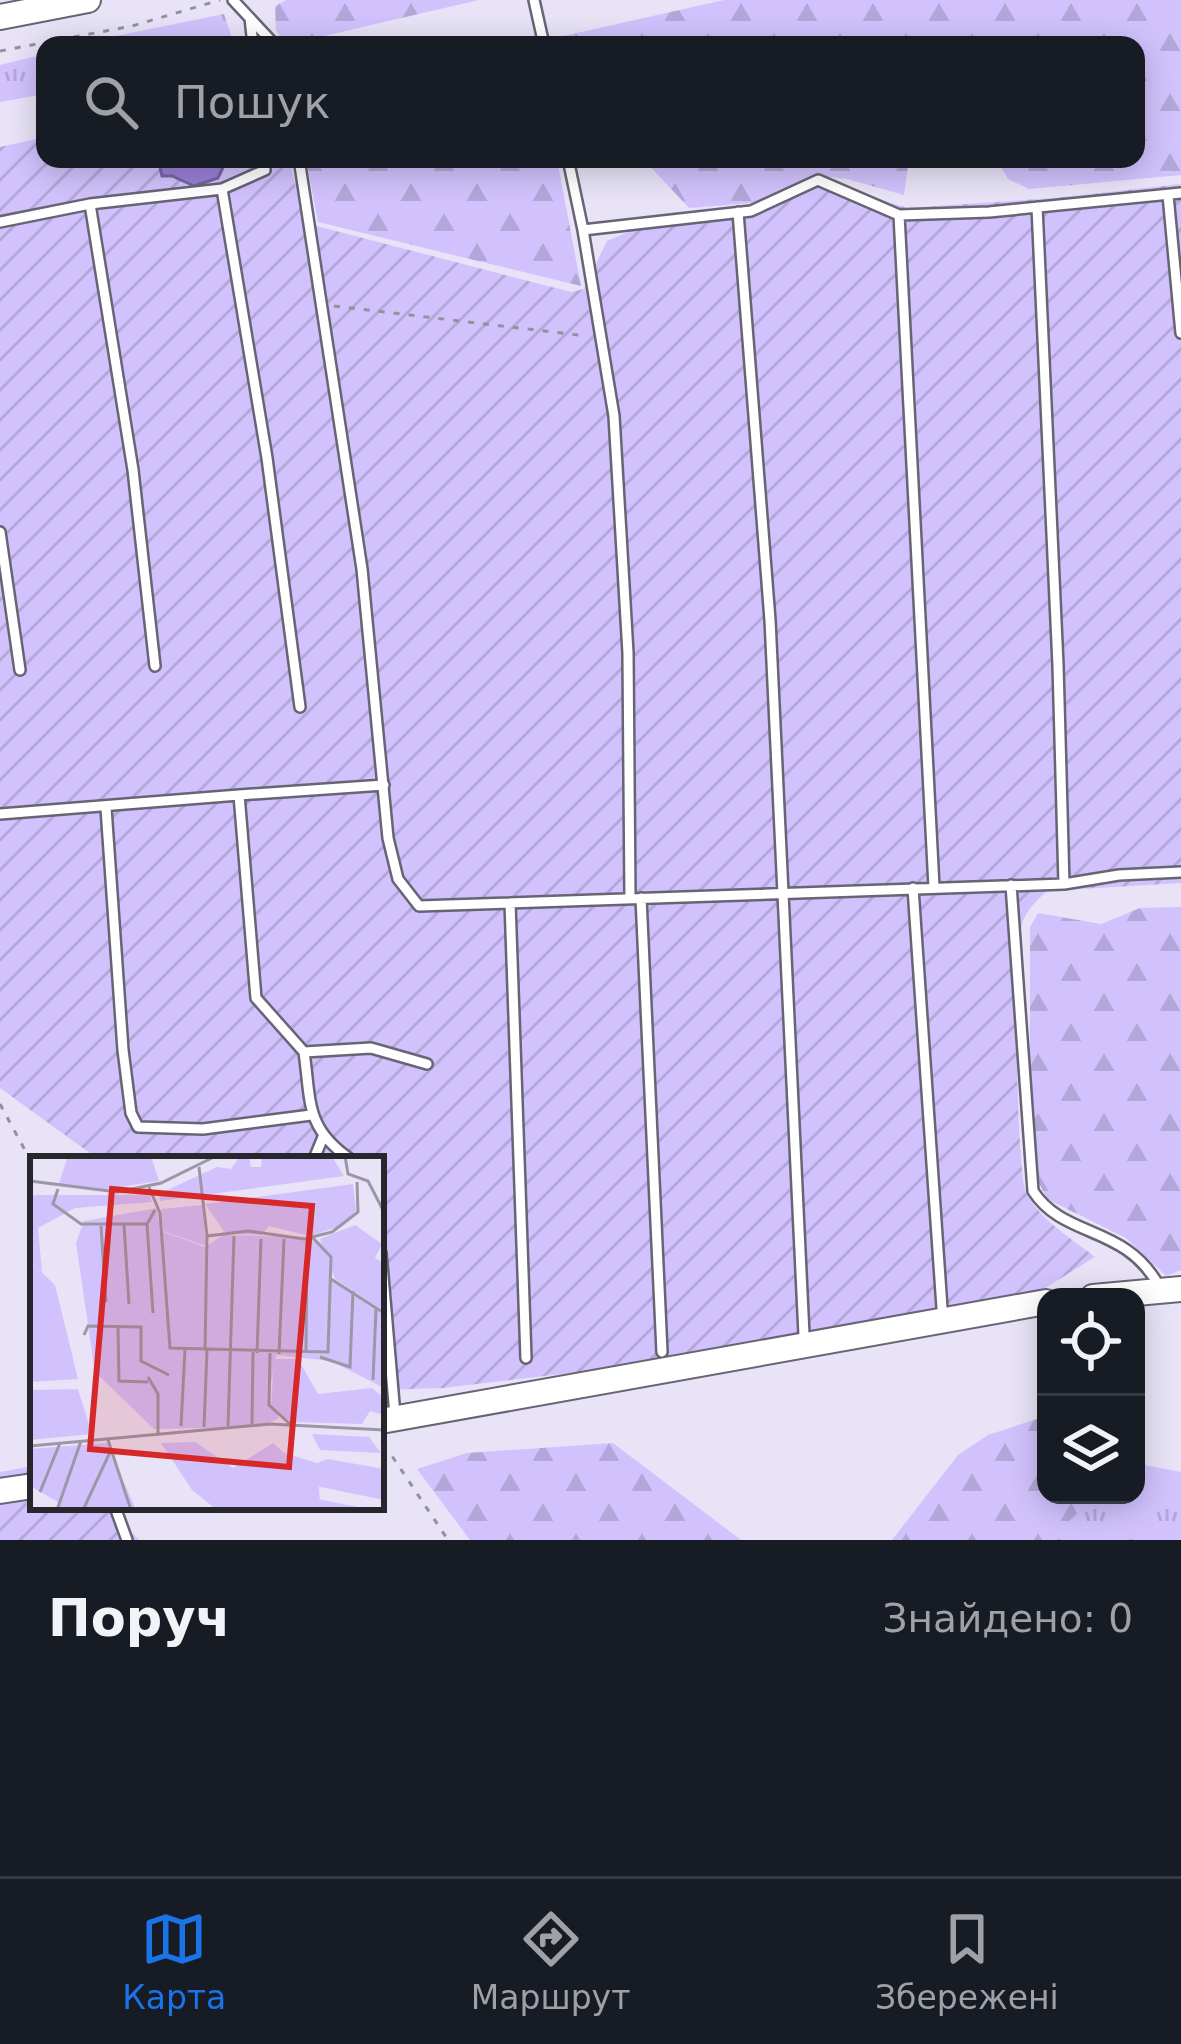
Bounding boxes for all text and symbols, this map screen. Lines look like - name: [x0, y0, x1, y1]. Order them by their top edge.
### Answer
- search box: [36, 36, 1145, 168]
- icon: search: [78, 69, 144, 135]
- text: Пошук: [174, 76, 330, 129]
- inset map: [30, 1156, 384, 1510]
- map controls: [1037, 1288, 1145, 1504]
- button: locate: [1037, 1288, 1145, 1396]
- button: layers: [1037, 1396, 1145, 1504]
- text: Поруч: [48, 1589, 230, 1648]
- text: Знайдено: 0: [883, 1596, 1133, 1641]
- tab: Карта: [122, 1906, 226, 2017]
- tab: Маршрут: [471, 1906, 630, 2017]
- tab: Збережені: [875, 1906, 1059, 2017]

